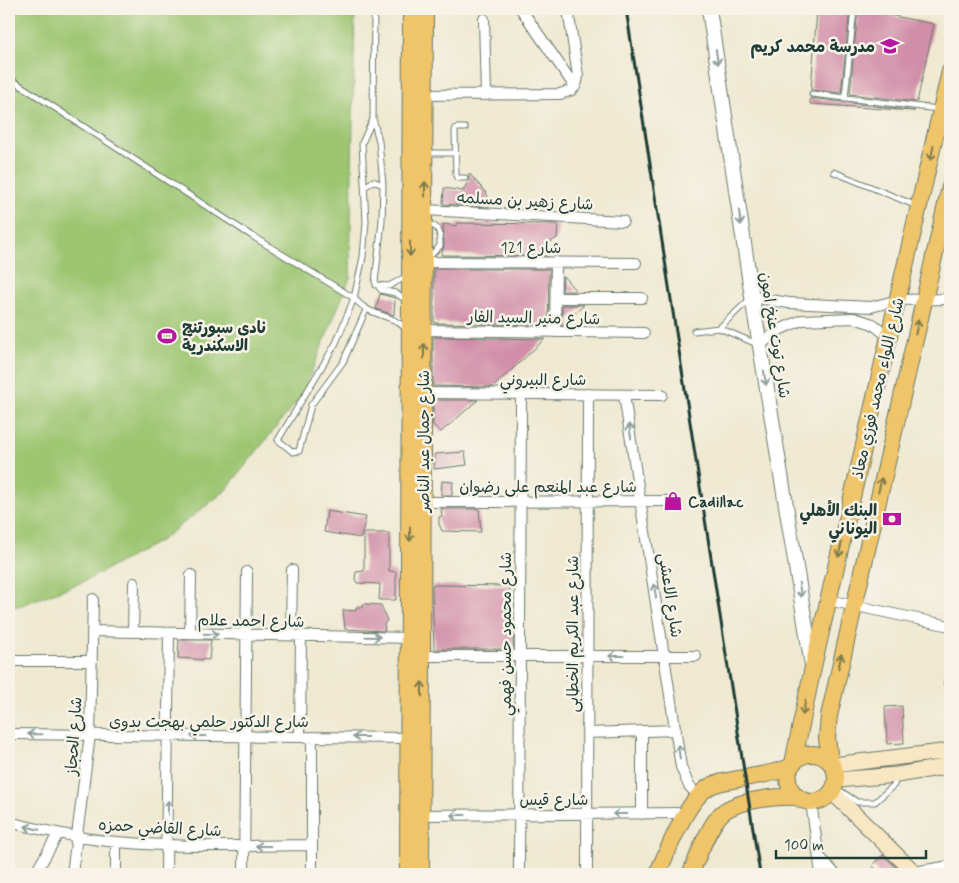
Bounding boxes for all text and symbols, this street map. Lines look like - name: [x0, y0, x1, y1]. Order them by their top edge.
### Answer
- school or university icon: مدرسة محمد كريم: [879, 35, 901, 57]
- place label: مدرسة محمد كريم: [750, 37, 875, 59]
- one-way arrow: [712, 49, 722, 65]
- one-way arrow: [927, 144, 936, 160]
- one-way arrow: [420, 181, 430, 198]
- street label: شارع زهير بن مسلمه: [456, 187, 594, 216]
- one-way arrow: [736, 209, 746, 225]
- street label: شارع 121: [501, 238, 561, 259]
- one-way arrow: [405, 240, 415, 257]
- street label: شارع توت عنخ امون: [754, 271, 795, 400]
- street label: شارع اللواء محمد فوزي معاذ: [847, 296, 910, 481]
- street label: شارع منير السيد الفار: [465, 307, 601, 330]
- place label: نادي سبورتنج الاسكندرية: [182, 318, 266, 357]
- one-way arrow: [913, 320, 922, 336]
- sports icon: نادي سبورتنج الاسكندرية: [156, 325, 178, 347]
- one-way arrow: [419, 344, 429, 360]
- street label: شارع جمال عبد الناصر: [414, 370, 435, 514]
- street label: شارع البيروني: [500, 370, 586, 394]
- one-way arrow: [760, 370, 770, 386]
- one-way arrow: [625, 423, 635, 439]
- street label: شارع عبد المنعم على رضوان: [459, 477, 637, 499]
- one-way arrow: [876, 478, 885, 494]
- shop icon: Cadillac: [662, 490, 684, 512]
- place label: Cadillac: [688, 492, 744, 513]
- place label: البنك الأهلي اليوناني: [799, 499, 877, 543]
- bank icon: البنك الأهلي اليوناني: [881, 508, 903, 530]
- one-way arrow: [405, 526, 415, 542]
- one-way arrow: [835, 541, 844, 557]
- street label: شارع الاعشى: [652, 551, 687, 639]
- street label: شارع محمود حسن فهمي: [496, 552, 520, 716]
- street label: شارع عبد الكريم الخطابى: [563, 555, 585, 713]
- one-way arrow: [796, 582, 806, 598]
- one-way arrow: [650, 584, 660, 600]
- street label: شارع احمد علام: [197, 610, 305, 634]
- one-way arrow: [202, 629, 219, 639]
- one-way arrow: [365, 632, 381, 642]
- one-way arrow: [609, 651, 625, 661]
- one-way arrow: [836, 653, 845, 669]
- one-way arrow: [417, 681, 427, 698]
- street label: شارع الحجاز: [61, 696, 88, 778]
- one-way arrow: [799, 700, 808, 716]
- street label: شارع الدكتور حلمي بهجت بدوى: [109, 712, 309, 736]
- one-way arrow: [28, 729, 44, 739]
- one-way arrow: [190, 731, 206, 741]
- one-way arrow: [353, 732, 369, 742]
- one-way arrow: [674, 744, 684, 760]
- street label: شارع قيس: [520, 790, 588, 811]
- one-way arrow: [163, 800, 173, 816]
- one-way arrow: [613, 809, 629, 819]
- one-way arrow: [450, 810, 466, 820]
- street label: شارع القاضي حمزه: [98, 815, 222, 845]
- one-way arrow: [24, 823, 40, 832]
- scale bar: [776, 828, 926, 860]
- text: 100 m: [784, 836, 824, 856]
- one-way arrow: [255, 841, 271, 850]

